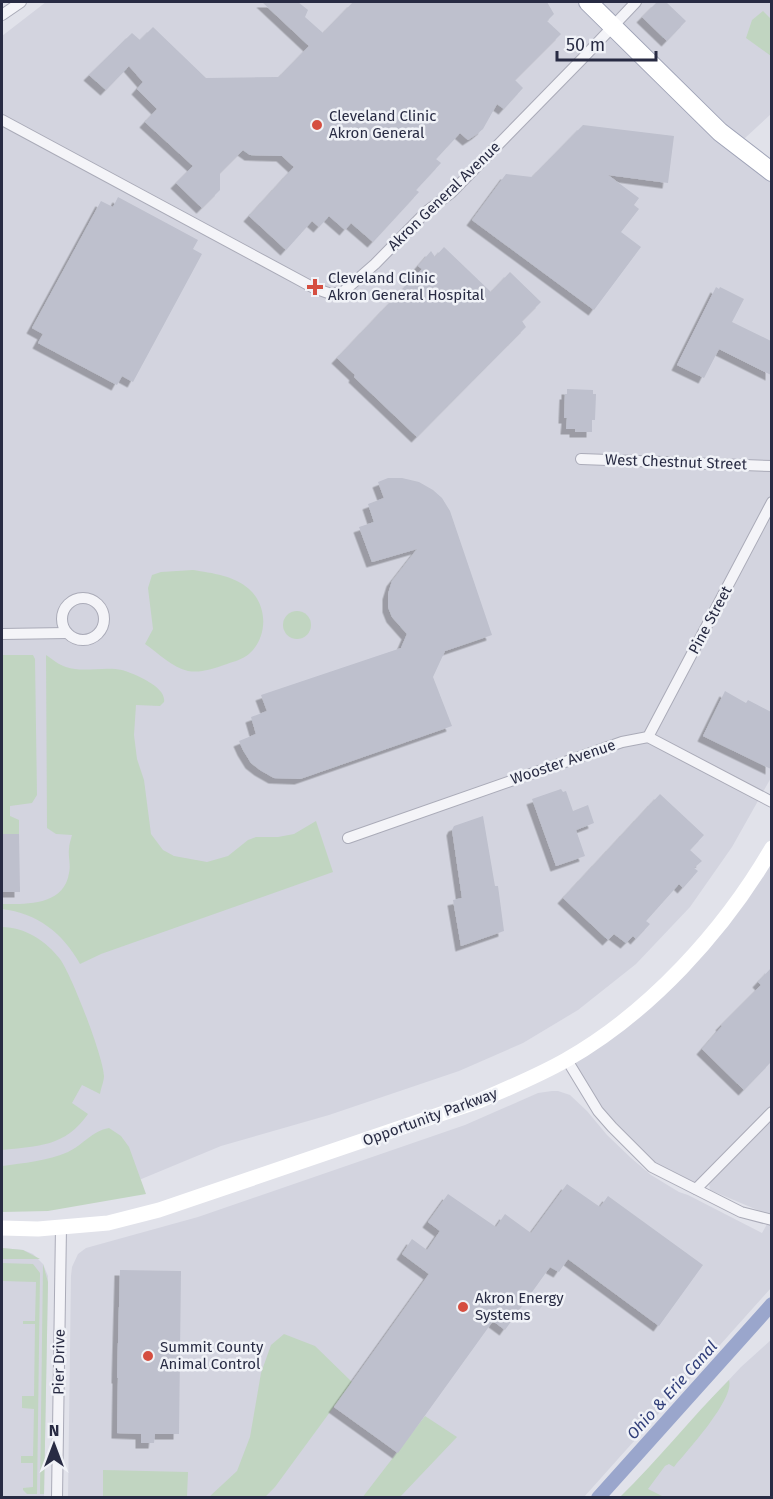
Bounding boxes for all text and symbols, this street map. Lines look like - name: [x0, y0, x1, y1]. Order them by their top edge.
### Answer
- scale bar: [557, 24, 656, 62]
- text: 50 m: [566, 34, 605, 56]
- place label: Cleveland Clinic Akron General: [329, 107, 436, 142]
- marker: Cleveland Clinic Akron General: [310, 118, 324, 132]
- street label: Akron General Avenue: [384, 138, 504, 254]
- place label: Cleveland Clinic Akron General Hospital: [328, 269, 485, 304]
- marker: Cleveland Clinic Akron General Hospital: [306, 278, 324, 296]
- street label: West Chestnut Street: [605, 451, 748, 473]
- street label: Pine Street: [685, 582, 736, 657]
- street label: Wooster Avenue: [508, 736, 618, 788]
- street label: Opportunity Parkway: [360, 1084, 500, 1150]
- place label: Akron Energy Systems: [475, 1289, 564, 1324]
- marker: Akron Energy Systems: [456, 1300, 470, 1314]
- street label: Pier Drive: [49, 1329, 69, 1395]
- water label: Ohio & Erie Canal: [623, 1337, 721, 1443]
- place label: Summit County Animal Control: [160, 1338, 264, 1373]
- marker: Summit County Animal Control: [141, 1349, 155, 1363]
- north arrow: [24, 1415, 84, 1475]
- text: N: [49, 1421, 59, 1440]

